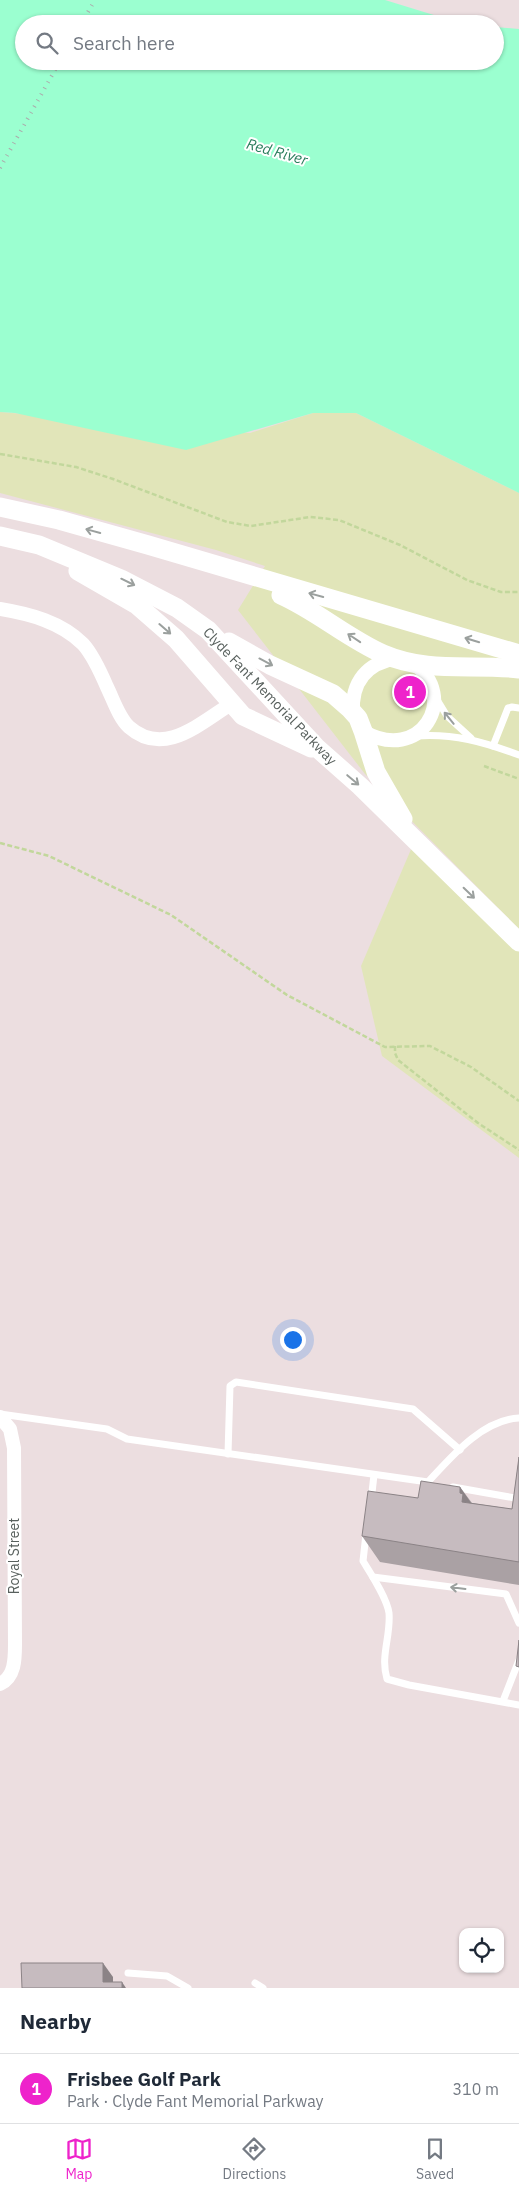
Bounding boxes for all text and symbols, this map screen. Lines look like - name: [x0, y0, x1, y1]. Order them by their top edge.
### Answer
- search box: [15, 15, 504, 70]
- icon: search: [33, 29, 61, 57]
- text: Search here: [73, 31, 175, 55]
- water label: Red River: [244, 134, 310, 169]
- one-way arrow: [85, 525, 101, 535]
- one-way arrow: [120, 578, 135, 587]
- one-way arrow: [308, 590, 324, 600]
- one-way arrow: [158, 623, 171, 635]
- street label: Clyde Fant Memorial Parkway: [199, 623, 341, 769]
- one-way arrow: [347, 633, 361, 643]
- one-way arrow: [465, 634, 481, 644]
- one-way arrow: [258, 658, 272, 668]
- pin: 1: [394, 673, 426, 711]
- one-way arrow: [444, 712, 455, 725]
- one-way arrow: [346, 774, 359, 785]
- one-way arrow: [463, 887, 476, 899]
- your location: [280, 1327, 306, 1353]
- street label: Royal Street: [5, 1518, 23, 1594]
- one-way arrow: [450, 1582, 466, 1592]
- map controls: [459, 1928, 504, 1973]
- button: locate: [459, 1928, 504, 1973]
- text: Nearby: [20, 2007, 91, 2035]
- text: Frisbee Golf Park: [67, 2067, 221, 2091]
- text: 1: [31, 2079, 41, 2099]
- text: 310 m: [452, 2079, 499, 2099]
- text: Park · Clyde Fant Memorial Parkway: [67, 2091, 324, 2111]
- tab: Map: [65, 2135, 93, 2183]
- tab: Directions: [223, 2135, 286, 2183]
- tab: Saved: [416, 2135, 454, 2183]

